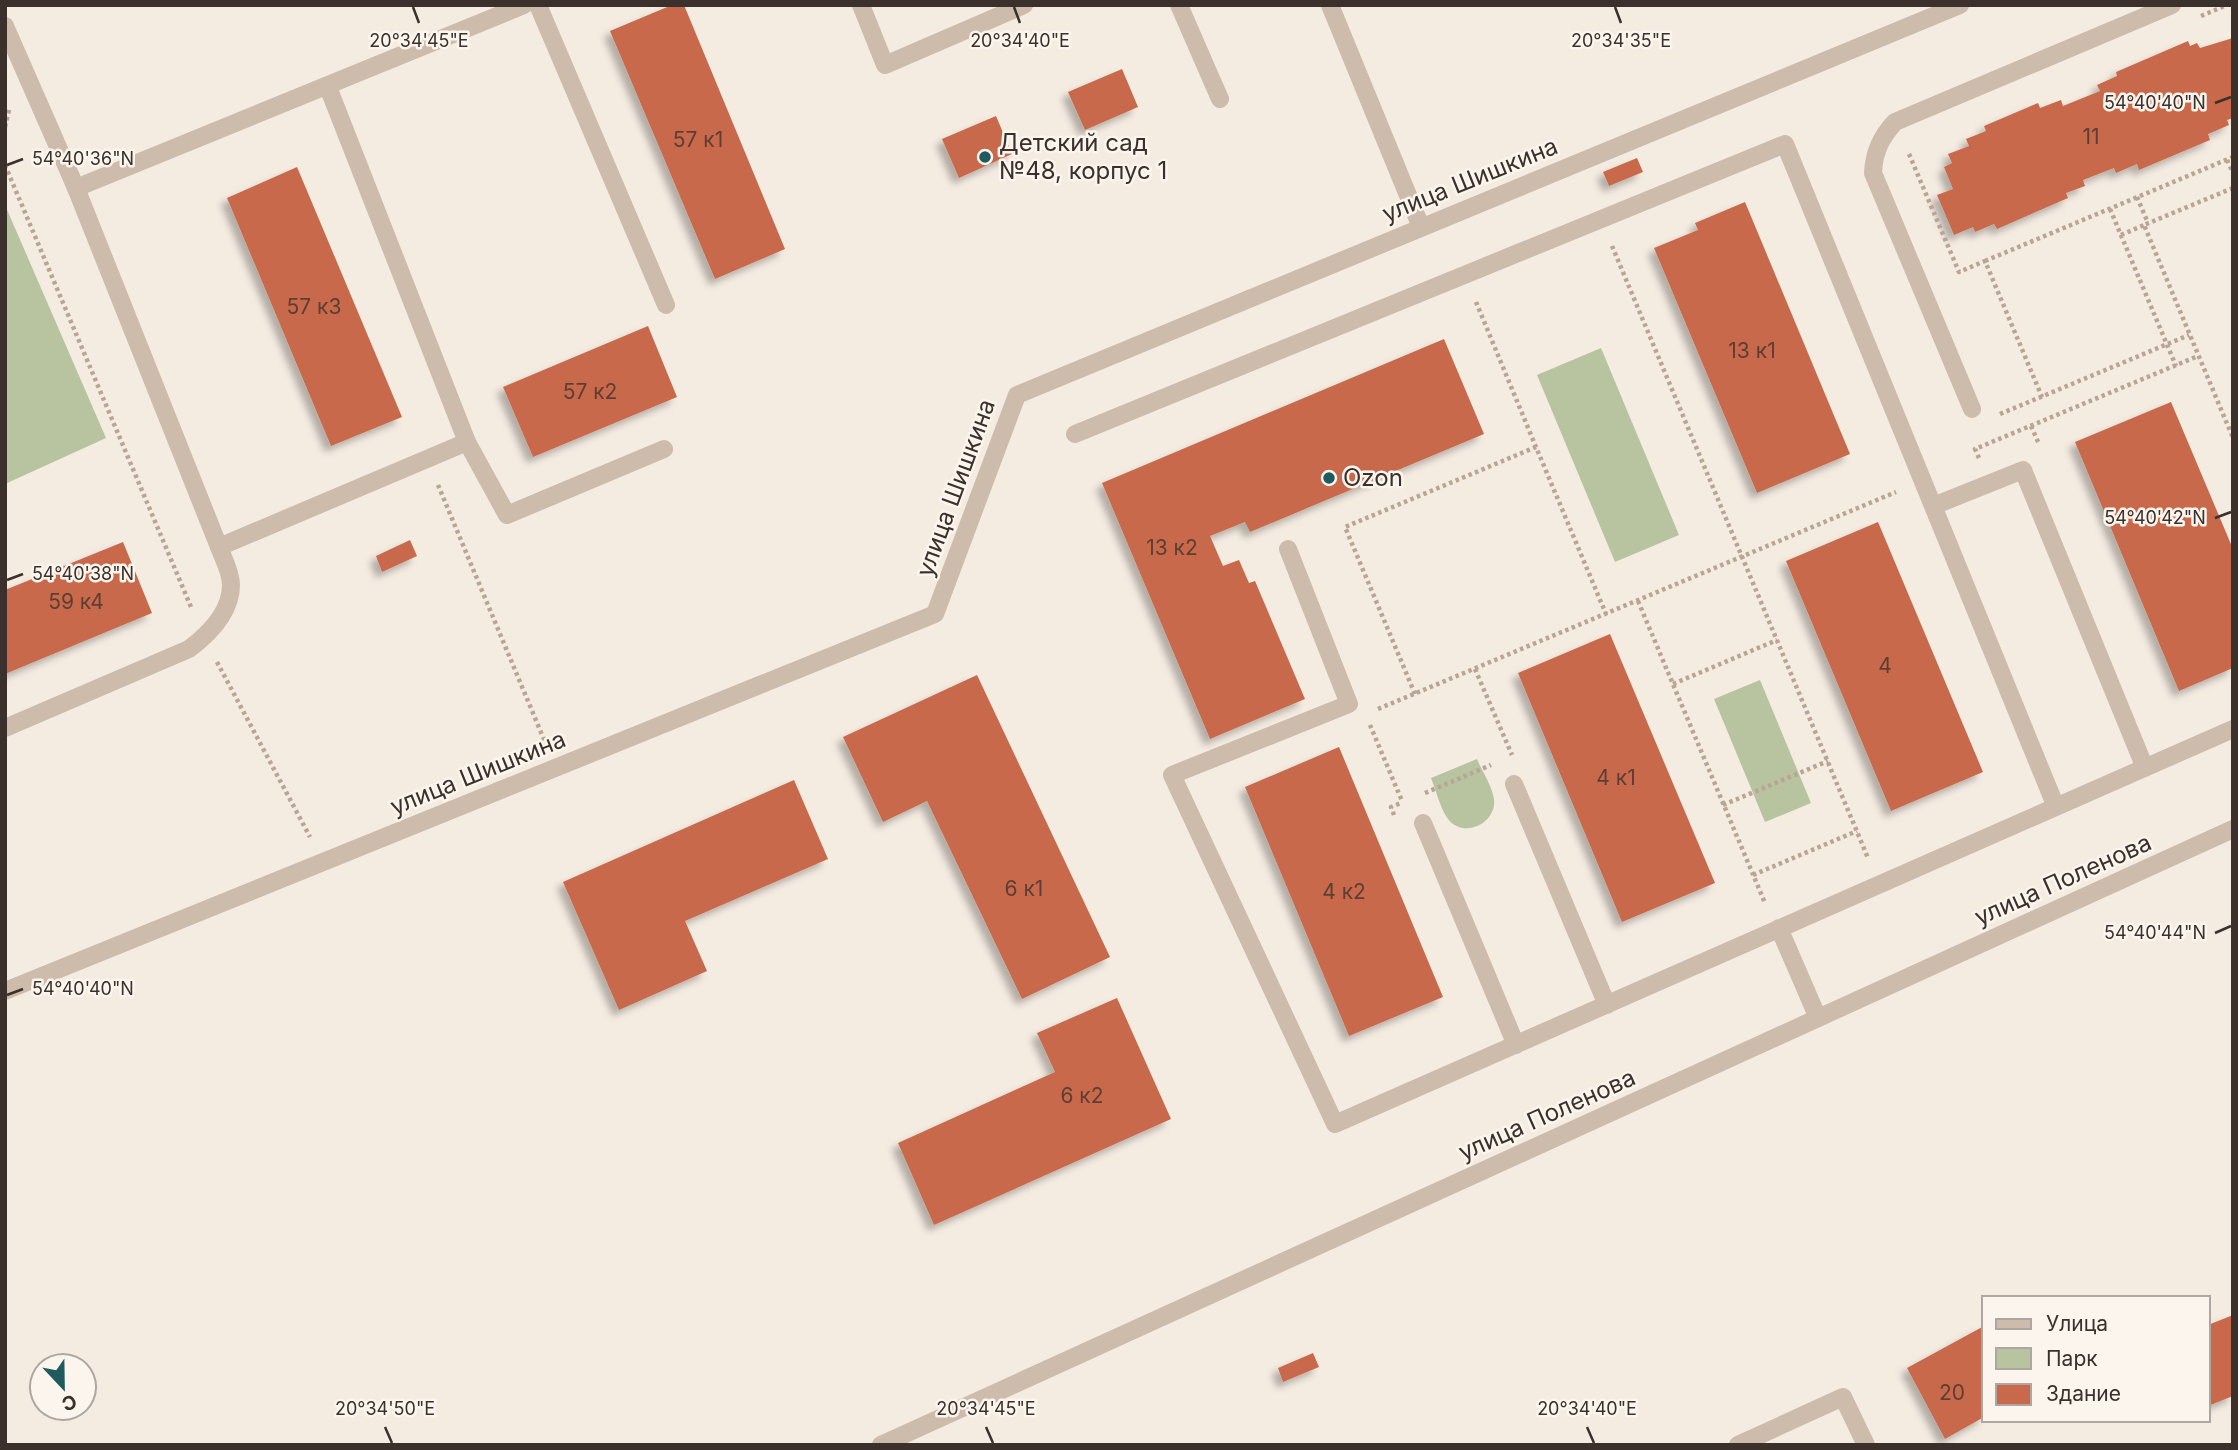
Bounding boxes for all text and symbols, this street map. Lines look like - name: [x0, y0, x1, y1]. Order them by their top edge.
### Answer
- text: 20°34'45"E: [369, 30, 469, 51]
- text: 20°34'40"E: [970, 30, 1070, 51]
- text: 20°34'35"E: [1571, 30, 1671, 51]
- text: 54°40'40"N: [2104, 92, 2206, 113]
- house number: 11: [2082, 124, 2100, 149]
- house number: 57 к1: [673, 127, 723, 152]
- place label: Детский сад №48, корпус 1: [999, 128, 1167, 185]
- street label: улица Шишкина: [1378, 131, 1562, 228]
- text: 54°40'36"N: [32, 148, 134, 169]
- marker: Детский сад №48, корпус 1: [977, 149, 993, 165]
- house number: 57 к3: [287, 294, 341, 319]
- house number: 13 к1: [1728, 338, 1776, 363]
- house number: 57 к2: [563, 379, 617, 404]
- street label: улица Шишкина: [910, 395, 1001, 581]
- place label: Ozon: [1343, 463, 1403, 492]
- marker: Ozon: [1321, 470, 1337, 486]
- text: 54°40'42"N: [2104, 507, 2206, 528]
- house number: 13 к2: [1146, 535, 1198, 560]
- text: 54°40'38"N: [32, 563, 134, 584]
- house number: 59 к4: [48, 589, 104, 614]
- house number: 4: [1878, 653, 1892, 678]
- street label: улица Шишкина: [386, 724, 570, 821]
- house number: 4 к1: [1596, 765, 1636, 790]
- street label: улица Поленова: [1970, 828, 2156, 932]
- house number: 6 к1: [1005, 876, 1043, 901]
- house number: 4 к2: [1322, 879, 1366, 904]
- text: 54°40'44"N: [2104, 922, 2206, 943]
- text: 54°40'40"N: [32, 978, 134, 999]
- street label: улица Поленова: [1454, 1063, 1640, 1167]
- house number: 6 к2: [1060, 1083, 1104, 1108]
- legend: [1982, 1296, 2210, 1422]
- text: Улица: [2046, 1311, 2108, 1336]
- text: Парк: [2046, 1346, 2098, 1371]
- north arrow: [28, 1352, 98, 1422]
- house number: 20: [1939, 1380, 1965, 1405]
- text: Здание: [2046, 1381, 2121, 1406]
- text: С: [58, 1389, 80, 1416]
- text: 20°34'50"E: [335, 1398, 435, 1419]
- text: 20°34'45"E: [936, 1398, 1036, 1419]
- text: 20°34'40"E: [1537, 1398, 1637, 1419]

